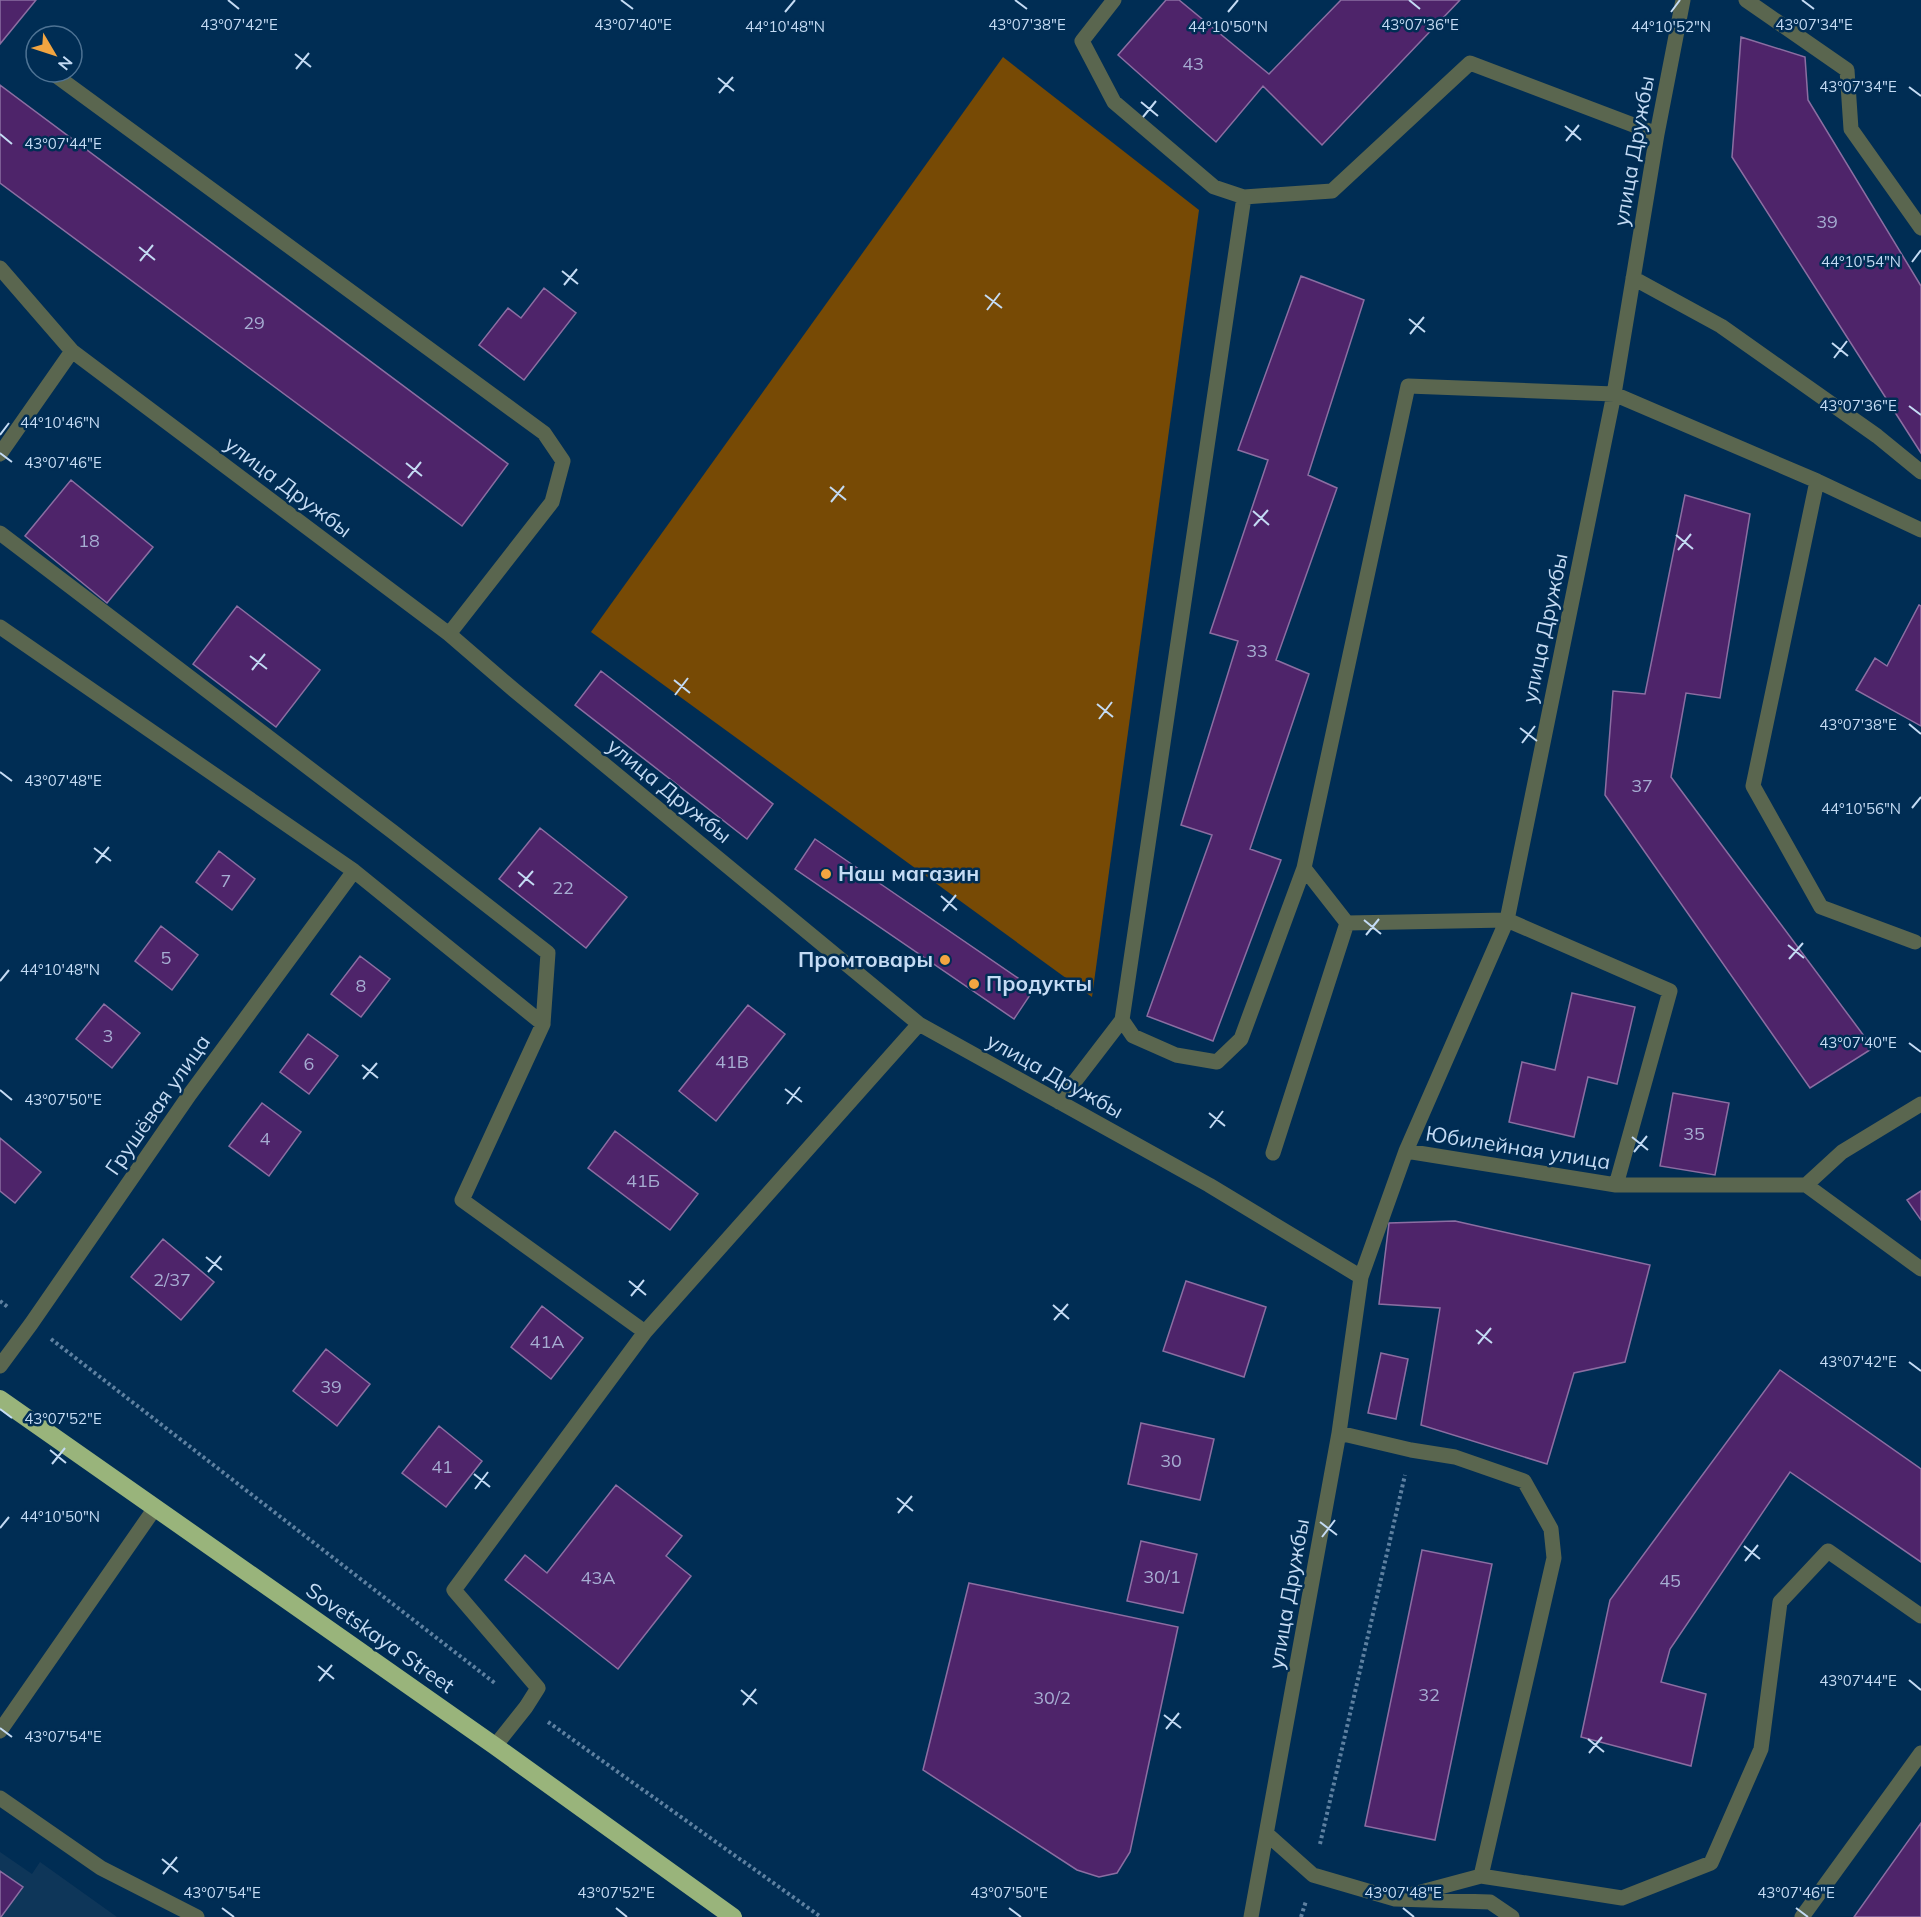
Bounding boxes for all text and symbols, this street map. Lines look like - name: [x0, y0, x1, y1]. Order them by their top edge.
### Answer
- text: 43°07'42"E: [200, 15, 278, 34]
- text: 43°07'40"E: [594, 15, 672, 34]
- text: 43°07'38"E: [988, 15, 1066, 34]
- text: 43°07'36"E: [1381, 15, 1459, 34]
- text: 43°07'34"E: [1775, 15, 1853, 34]
- text: 44°10'48"N: [745, 17, 825, 36]
- text: 44°10'50"N: [1188, 17, 1268, 36]
- text: 44°10'52"N: [1631, 17, 1711, 36]
- north arrow: [24, 24, 84, 84]
- text: N: [54, 52, 77, 74]
- house number: 43: [1182, 52, 1204, 75]
- street label: улица Дружбы: [1607, 74, 1659, 228]
- text: 43°07'34"E: [1819, 77, 1897, 96]
- text: 43°07'44"E: [24, 134, 102, 153]
- house number: 39: [1816, 210, 1838, 233]
- text: 44°10'54"N: [1821, 252, 1901, 271]
- house number: 29: [243, 311, 265, 334]
- text: 43°07'36"E: [1819, 396, 1897, 415]
- text: 44°10'46"N: [20, 413, 100, 432]
- street label: улица Дружбы: [220, 430, 357, 542]
- text: 43°07'46"E: [24, 453, 102, 472]
- house number: 18: [78, 529, 100, 552]
- street label: улица Дружбы: [1515, 551, 1573, 705]
- house number: 33: [1246, 639, 1268, 662]
- text: 43°07'38"E: [1819, 715, 1897, 734]
- street label: улица Дружбы: [602, 732, 737, 848]
- text: 43°07'48"E: [24, 771, 102, 790]
- house number: 37: [1631, 774, 1653, 797]
- text: 44°10'56"N: [1821, 799, 1901, 818]
- place label: Наш магазин: [838, 860, 979, 886]
- marker: Наш магазин: [819, 867, 833, 881]
- house number: 7: [221, 869, 231, 892]
- house number: 22: [552, 876, 574, 899]
- house number: 5: [161, 946, 172, 969]
- place label: Промтовары: [798, 946, 933, 972]
- marker: Промтовары: [938, 953, 952, 967]
- text: 44°10'48"N: [20, 960, 100, 979]
- place label: Продукты: [986, 970, 1092, 996]
- house number: 8: [356, 974, 366, 997]
- marker: Продукты: [967, 977, 981, 991]
- house number: 3: [103, 1024, 113, 1047]
- street label: улица Дружбы: [983, 1027, 1128, 1123]
- street label: Грушёвая улица: [99, 1029, 215, 1180]
- text: 43°07'40"E: [1819, 1033, 1897, 1052]
- house number: 41В: [715, 1050, 749, 1073]
- house number: 6: [304, 1052, 314, 1075]
- text: 43°07'50"E: [24, 1090, 102, 1109]
- street label: Юбилейная улица: [1424, 1120, 1612, 1174]
- house number: 35: [1683, 1122, 1705, 1145]
- house number: 4: [260, 1127, 271, 1150]
- house number: 41Б: [626, 1169, 660, 1192]
- house number: 2/37: [153, 1268, 191, 1291]
- house number: 41А: [530, 1330, 564, 1353]
- text: 43°07'42"E: [1819, 1352, 1897, 1371]
- house number: 39: [320, 1375, 342, 1398]
- text: 43°07'52"E: [24, 1409, 102, 1428]
- house number: 30: [1160, 1449, 1182, 1472]
- house number: 41: [431, 1455, 453, 1478]
- text: 44°10'50"N: [20, 1507, 100, 1526]
- street label: улица Дружбы: [1262, 1517, 1314, 1671]
- house number: 30/1: [1143, 1565, 1181, 1588]
- house number: 43А: [581, 1566, 615, 1589]
- house number: 45: [1659, 1569, 1681, 1592]
- street label: Sovetskaya Street: [301, 1576, 460, 1698]
- text: 43°07'44"E: [1819, 1671, 1897, 1690]
- house number: 32: [1418, 1683, 1440, 1706]
- house number: 30/2: [1033, 1686, 1071, 1709]
- text: 43°07'54"E: [24, 1727, 102, 1746]
- text: 43°07'54"E: [183, 1883, 261, 1902]
- text: 43°07'52"E: [577, 1883, 655, 1902]
- text: 43°07'50"E: [970, 1883, 1048, 1902]
- text: 43°07'48"E: [1364, 1883, 1442, 1902]
- text: 43°07'46"E: [1757, 1883, 1835, 1902]

